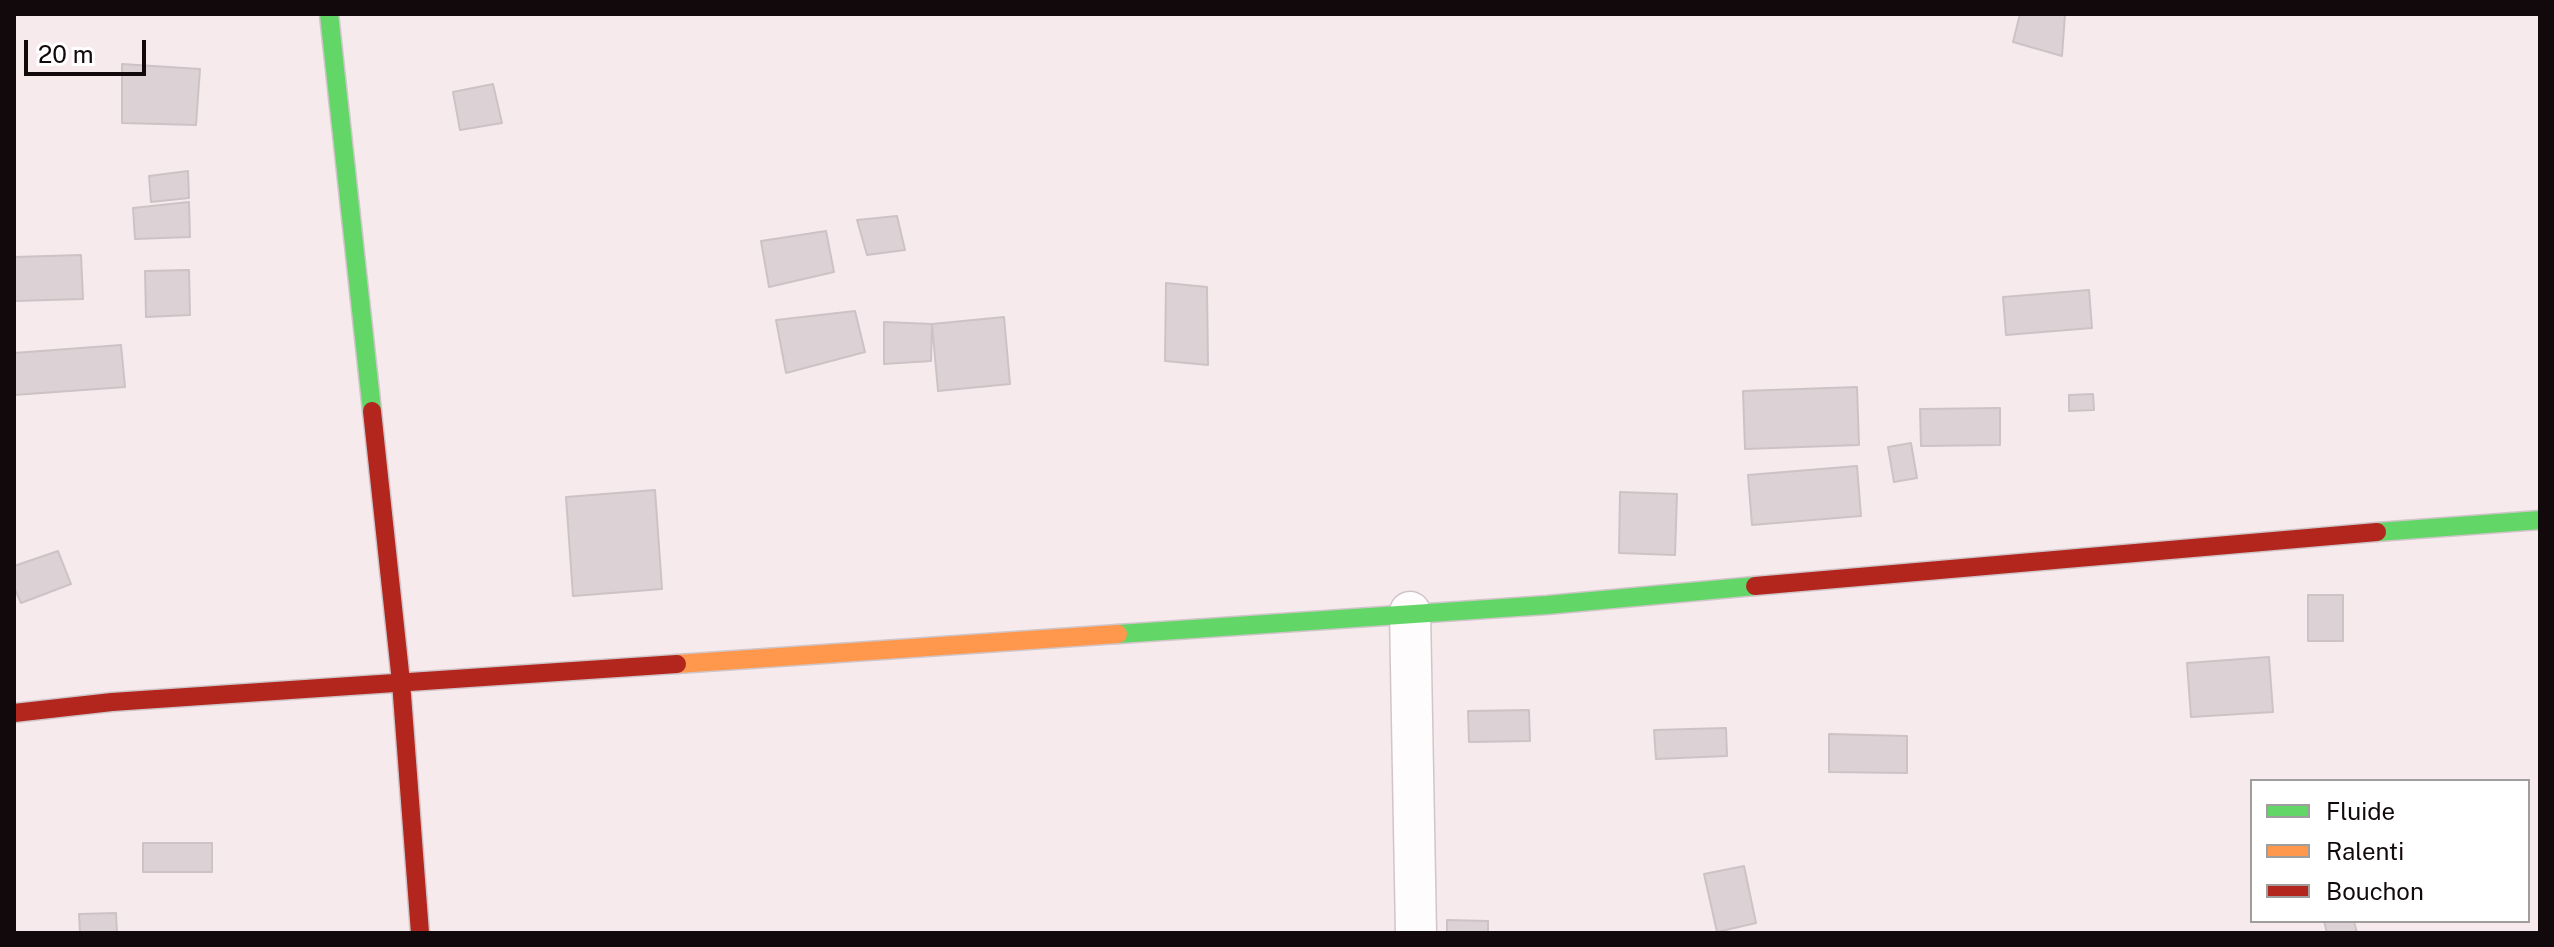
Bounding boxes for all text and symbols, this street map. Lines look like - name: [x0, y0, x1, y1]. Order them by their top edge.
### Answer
- scale bar: [28, 24, 150, 74]
- text: 20 m: [38, 40, 94, 68]
- legend: [2250, 779, 2530, 923]
- text: Fluide: [2326, 797, 2395, 825]
- text: Ralenti: [2326, 837, 2404, 865]
- text: Bouchon: [2326, 877, 2424, 905]

